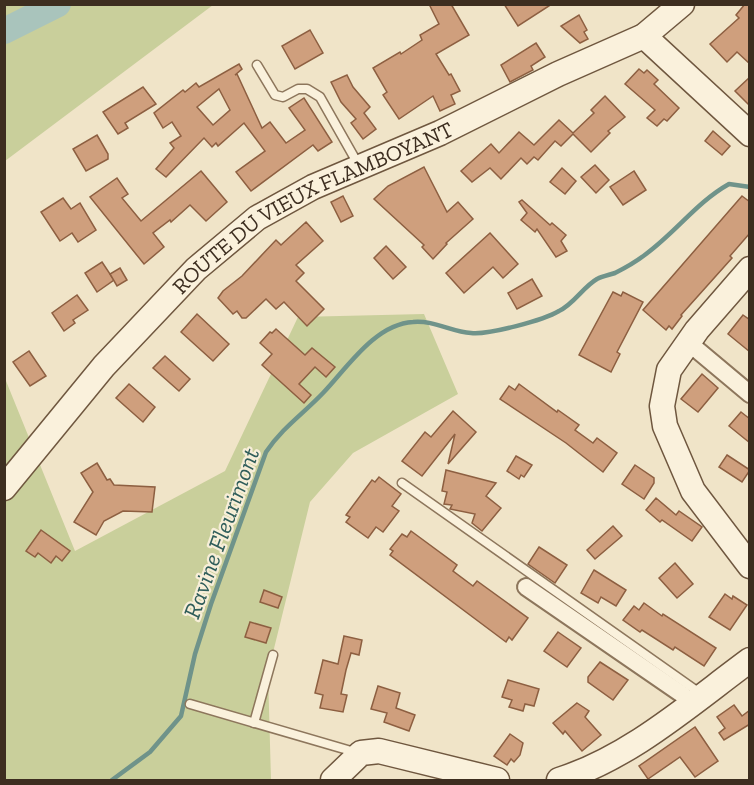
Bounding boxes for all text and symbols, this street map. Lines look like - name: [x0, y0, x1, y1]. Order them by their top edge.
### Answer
- street label: ROUTE DU VIEUX FLAMBOYANT: [166, 115, 458, 299]
- water label: Ravine Fleurimont: [177, 444, 265, 622]

